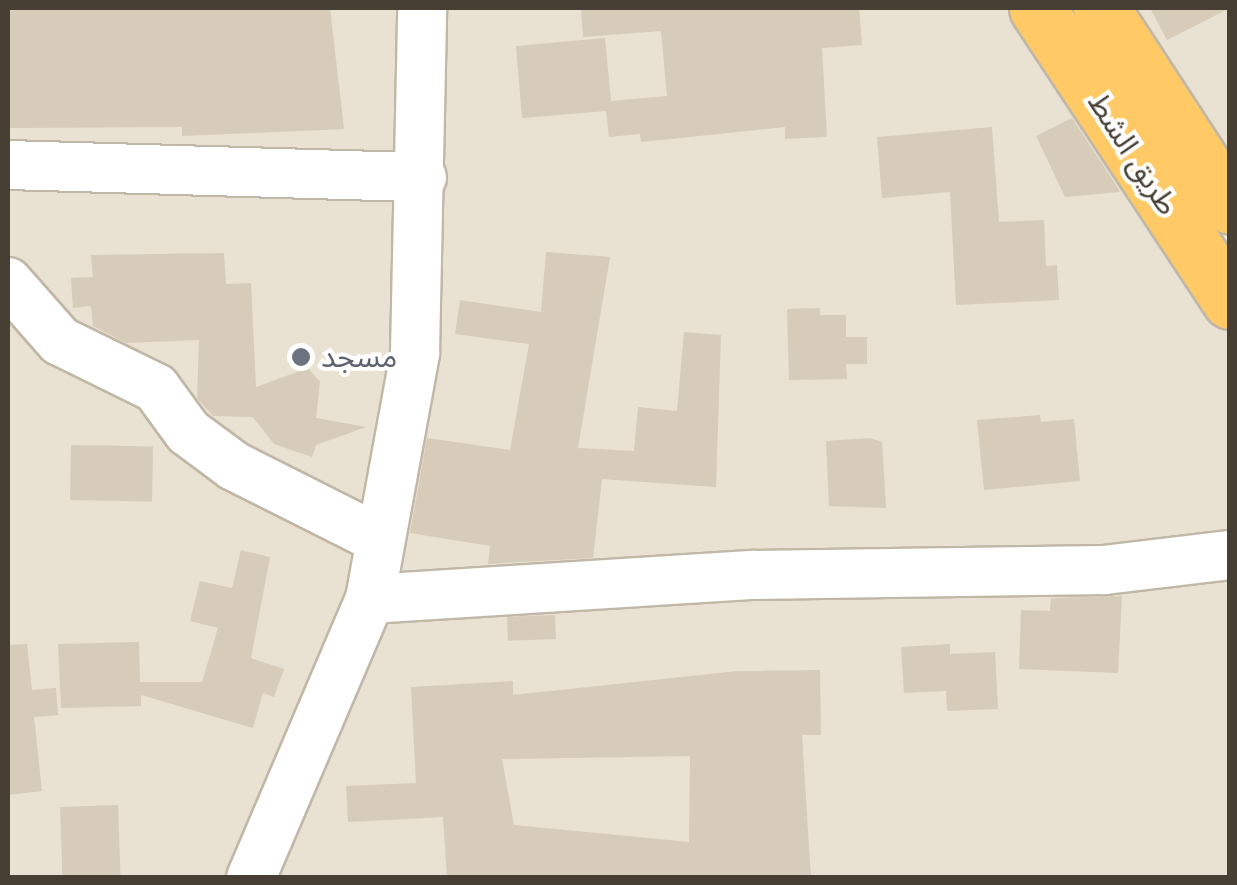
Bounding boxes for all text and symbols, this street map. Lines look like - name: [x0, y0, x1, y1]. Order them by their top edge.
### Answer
- street label: طريق الشط: [1080, 86, 1186, 222]
- place label: مسجد: [321, 339, 397, 375]
- marker: مسجد: [290, 346, 312, 368]

